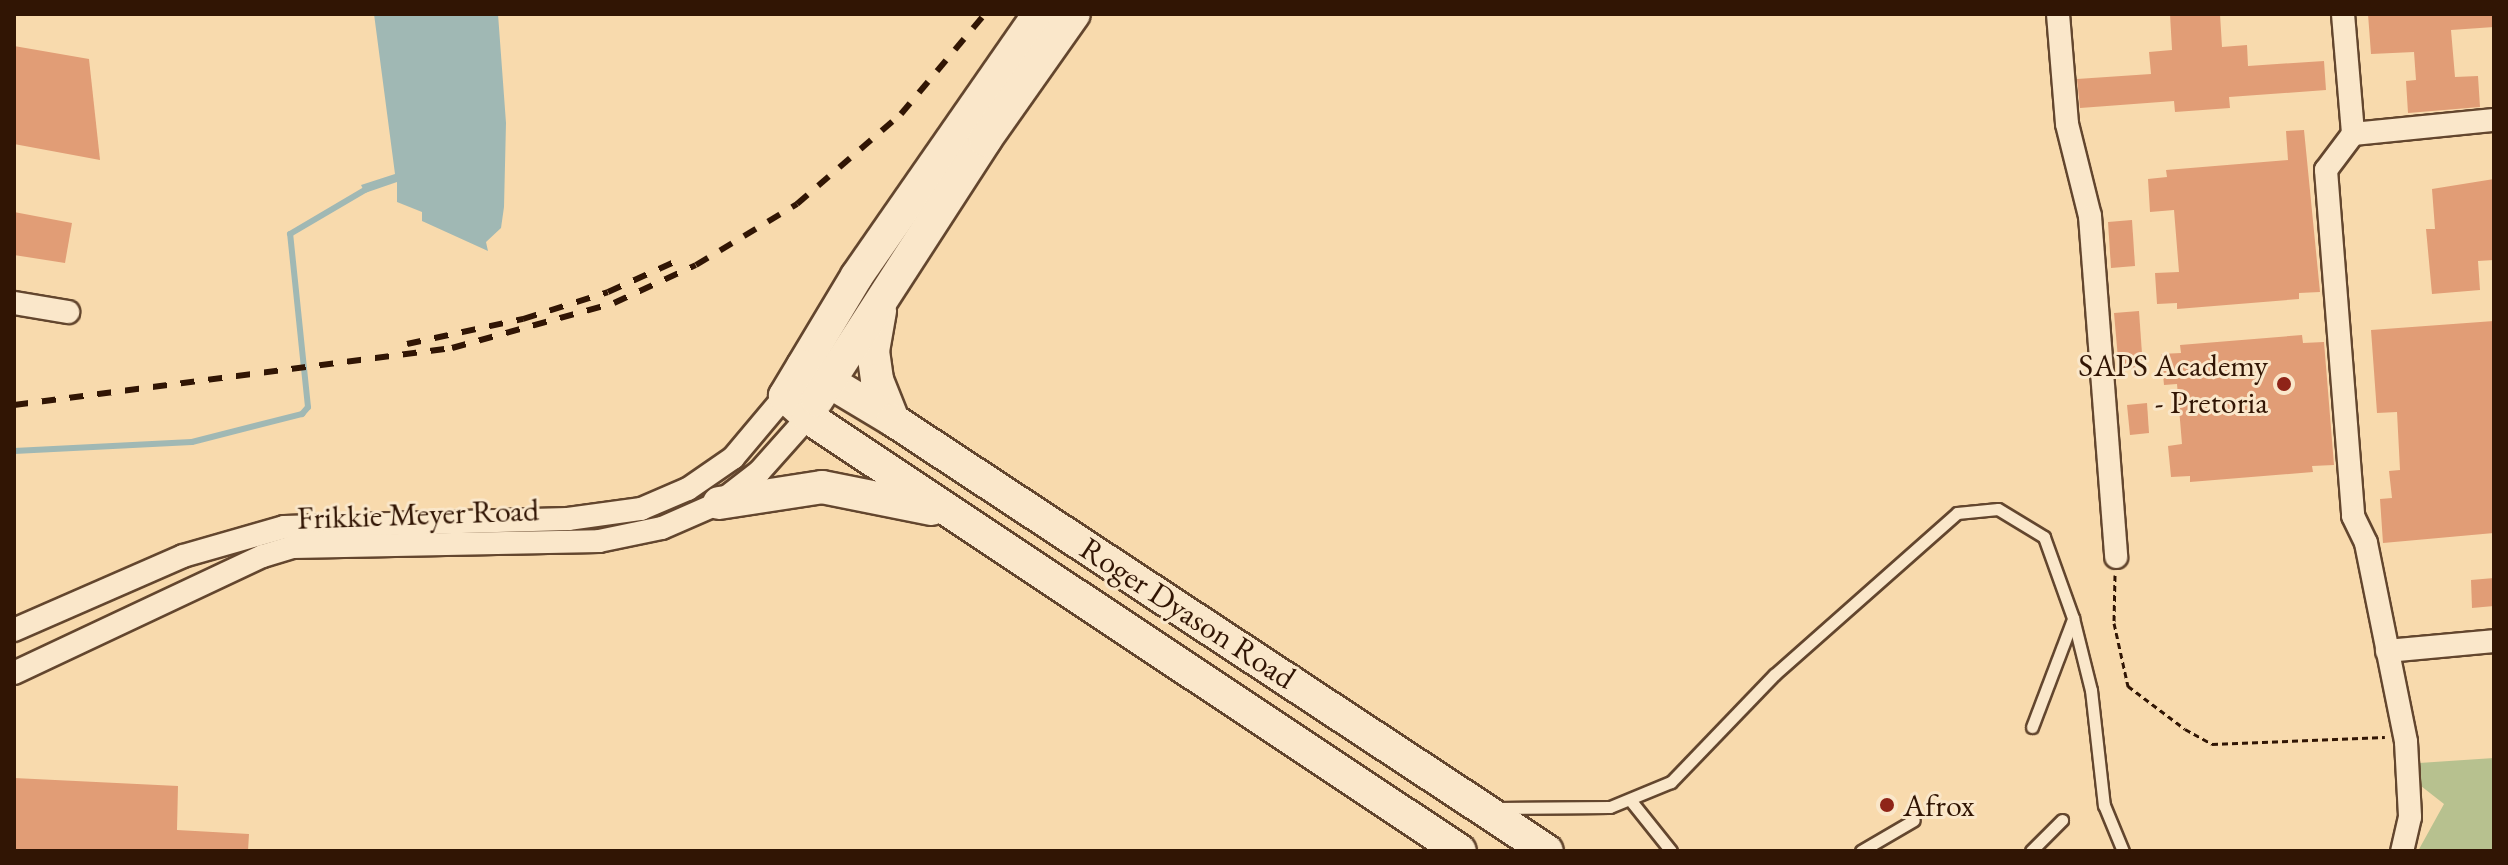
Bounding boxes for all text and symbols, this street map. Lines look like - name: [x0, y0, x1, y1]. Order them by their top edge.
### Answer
- place label: SAPS Academy - Pretoria: [2078, 347, 2268, 422]
- marker: SAPS Academy - Pretoria: [2275, 375, 2293, 393]
- street label: Frikkie Meyer Road: [296, 491, 540, 537]
- street label: Roger Dyason Road: [1073, 529, 1303, 697]
- place label: Afrox: [1903, 786, 1974, 824]
- marker: Afrox: [1878, 796, 1896, 814]

